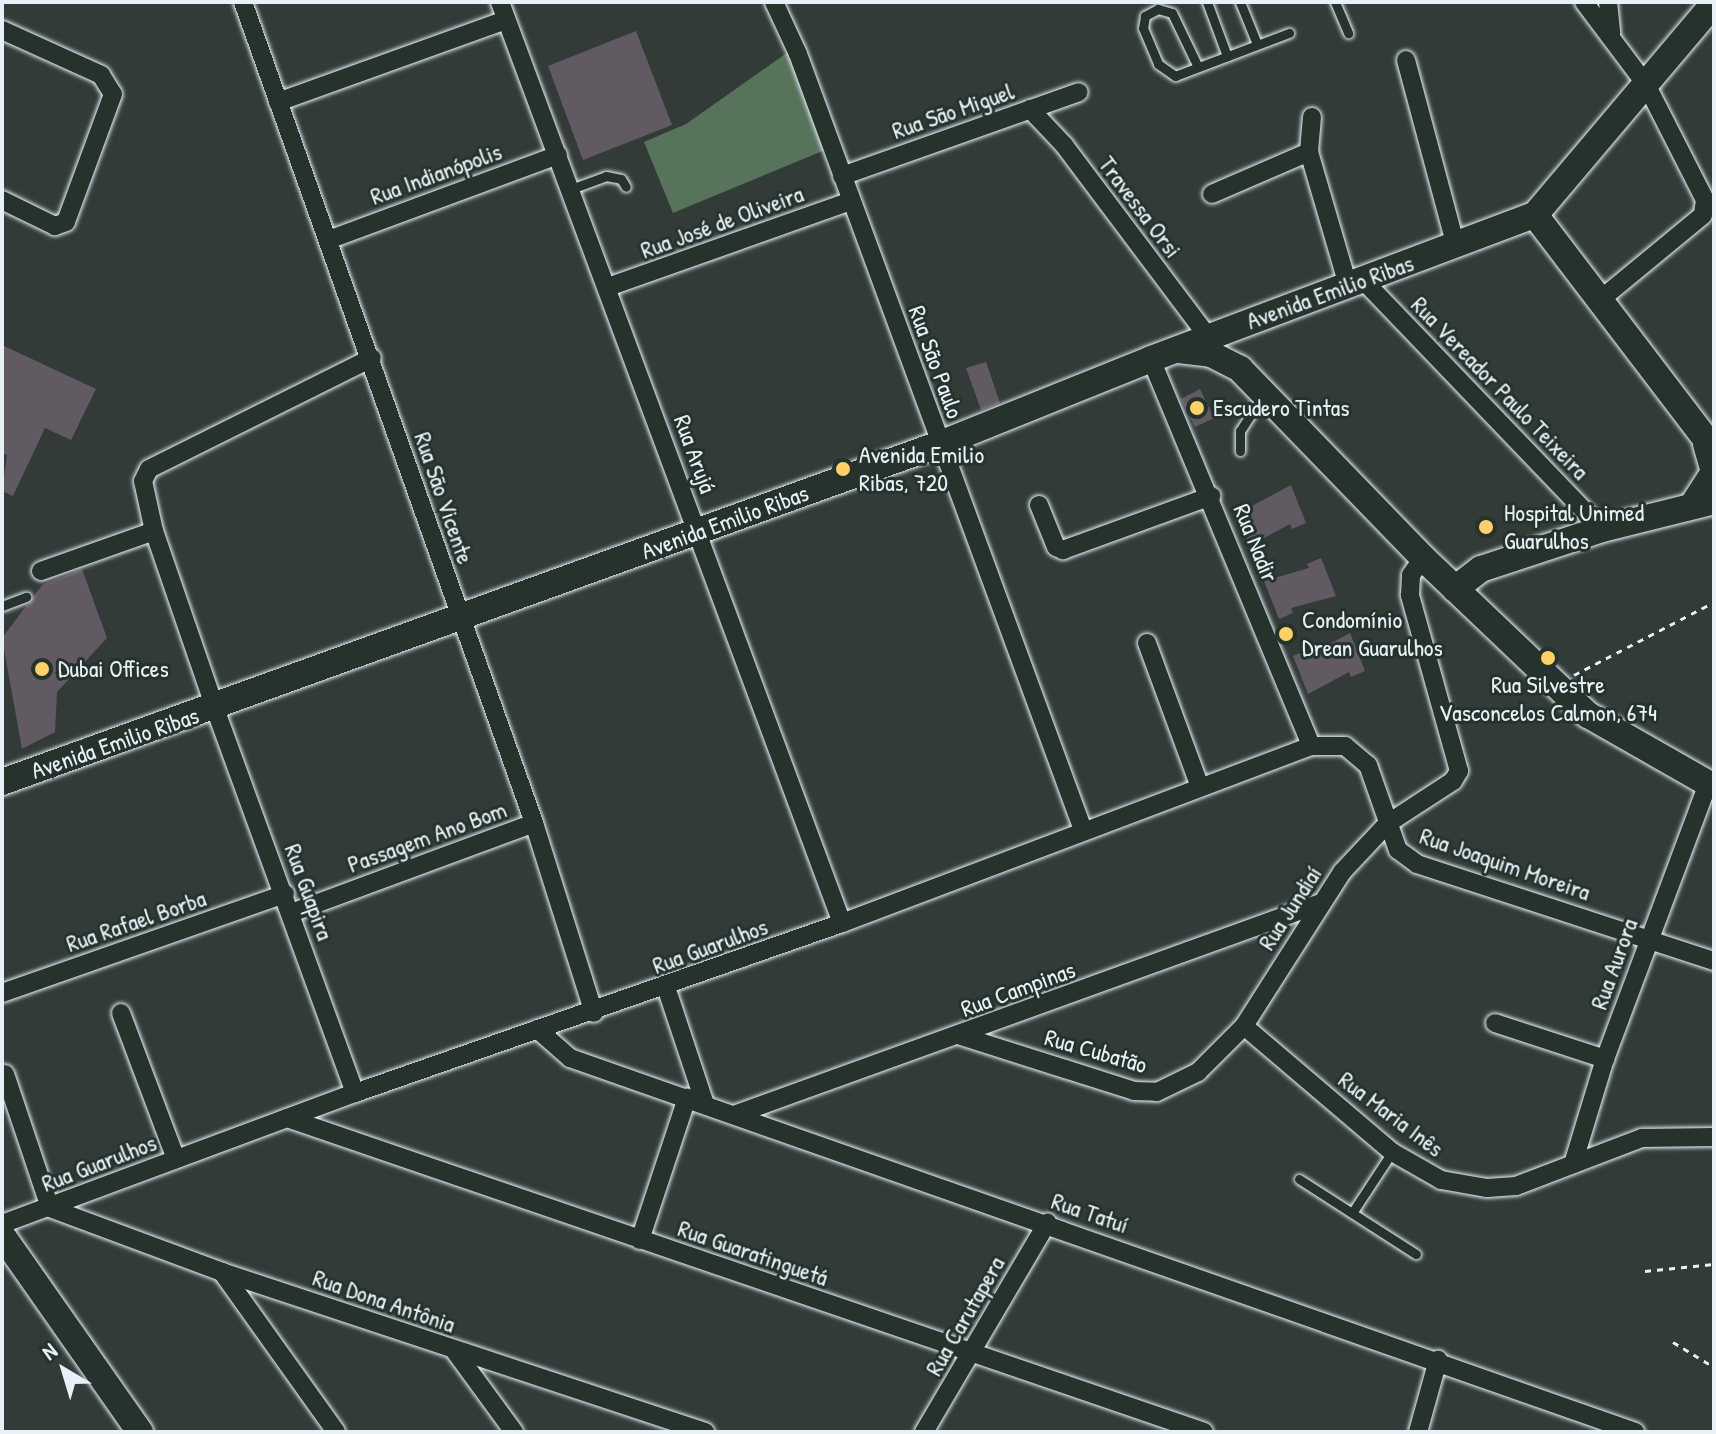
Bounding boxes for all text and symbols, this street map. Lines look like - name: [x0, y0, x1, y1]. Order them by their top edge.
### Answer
- street label: Rua São Miguel: [888, 77, 1018, 145]
- street label: Rua Indianópolis: [366, 137, 506, 211]
- street label: Travessa Orsi: [1092, 151, 1188, 263]
- street label: Rua José de Oliveira: [637, 179, 807, 265]
- street label: Avenida Emilio Ribas: [1243, 248, 1417, 336]
- street label: Rua Vereador Paulo Teixeira: [1405, 291, 1595, 485]
- street label: Rua São Paulo: [902, 302, 970, 422]
- place label: Escudero Tintas: [1213, 394, 1349, 422]
- marker: Escudero Tintas: [1188, 399, 1206, 417]
- street label: Rua Arujá: [668, 411, 722, 497]
- street label: Rua São Vicente: [408, 428, 480, 568]
- place label: Avenida Emilio Ribas, 720: [859, 441, 984, 497]
- marker: Avenida Emilio Ribas, 720: [834, 460, 852, 478]
- street label: Avenida Emilio Ribas: [638, 478, 812, 566]
- place label: Hospital Unimed Guarulhos: [1504, 499, 1644, 555]
- street label: Rua Nadir: [1227, 500, 1285, 586]
- marker: Hospital Unimed Guarulhos: [1475, 516, 1497, 538]
- place label: Condomínio Drean Guarulhos: [1302, 606, 1443, 662]
- marker: Condomínio Drean Guarulhos: [1277, 625, 1295, 643]
- marker: Rua Silvestre Vasconcelos Calmon, 674: [1539, 649, 1557, 667]
- place label: Dubai Offices: [58, 655, 169, 683]
- marker: Dubai Offices: [33, 660, 51, 678]
- place label: Rua Silvestre Vasconcelos Calmon, 674: [1439, 671, 1657, 727]
- street label: Avenida Emilio Ribas: [27, 701, 203, 785]
- street label: Passagem Ano Bom: [344, 795, 510, 879]
- street label: Rua Joaquim Moreira: [1416, 821, 1594, 907]
- street label: Rua Guapira: [278, 840, 340, 944]
- street label: Rua Jundiaí: [1252, 861, 1328, 955]
- street label: Rua Rafael Borba: [62, 884, 210, 958]
- street label: Rua Guarulhos: [649, 912, 771, 980]
- street label: Rua Aurora: [1584, 915, 1644, 1013]
- street label: Rua Campinas: [957, 955, 1079, 1023]
- street label: Rua Cubatão: [1042, 1023, 1150, 1079]
- street label: Rua Maria Inês: [1333, 1065, 1449, 1163]
- street label: Rua Guarulhos: [38, 1128, 160, 1198]
- street label: Rua Tatuí: [1048, 1186, 1132, 1240]
- street label: Rua Guaratinguetá: [674, 1214, 832, 1292]
- street label: Rua Carutapera: [919, 1251, 1011, 1381]
- street label: Rua Dona Antônia: [309, 1263, 459, 1339]
- north arrow: [24, 1330, 104, 1410]
- text: N: [35, 1336, 63, 1367]

